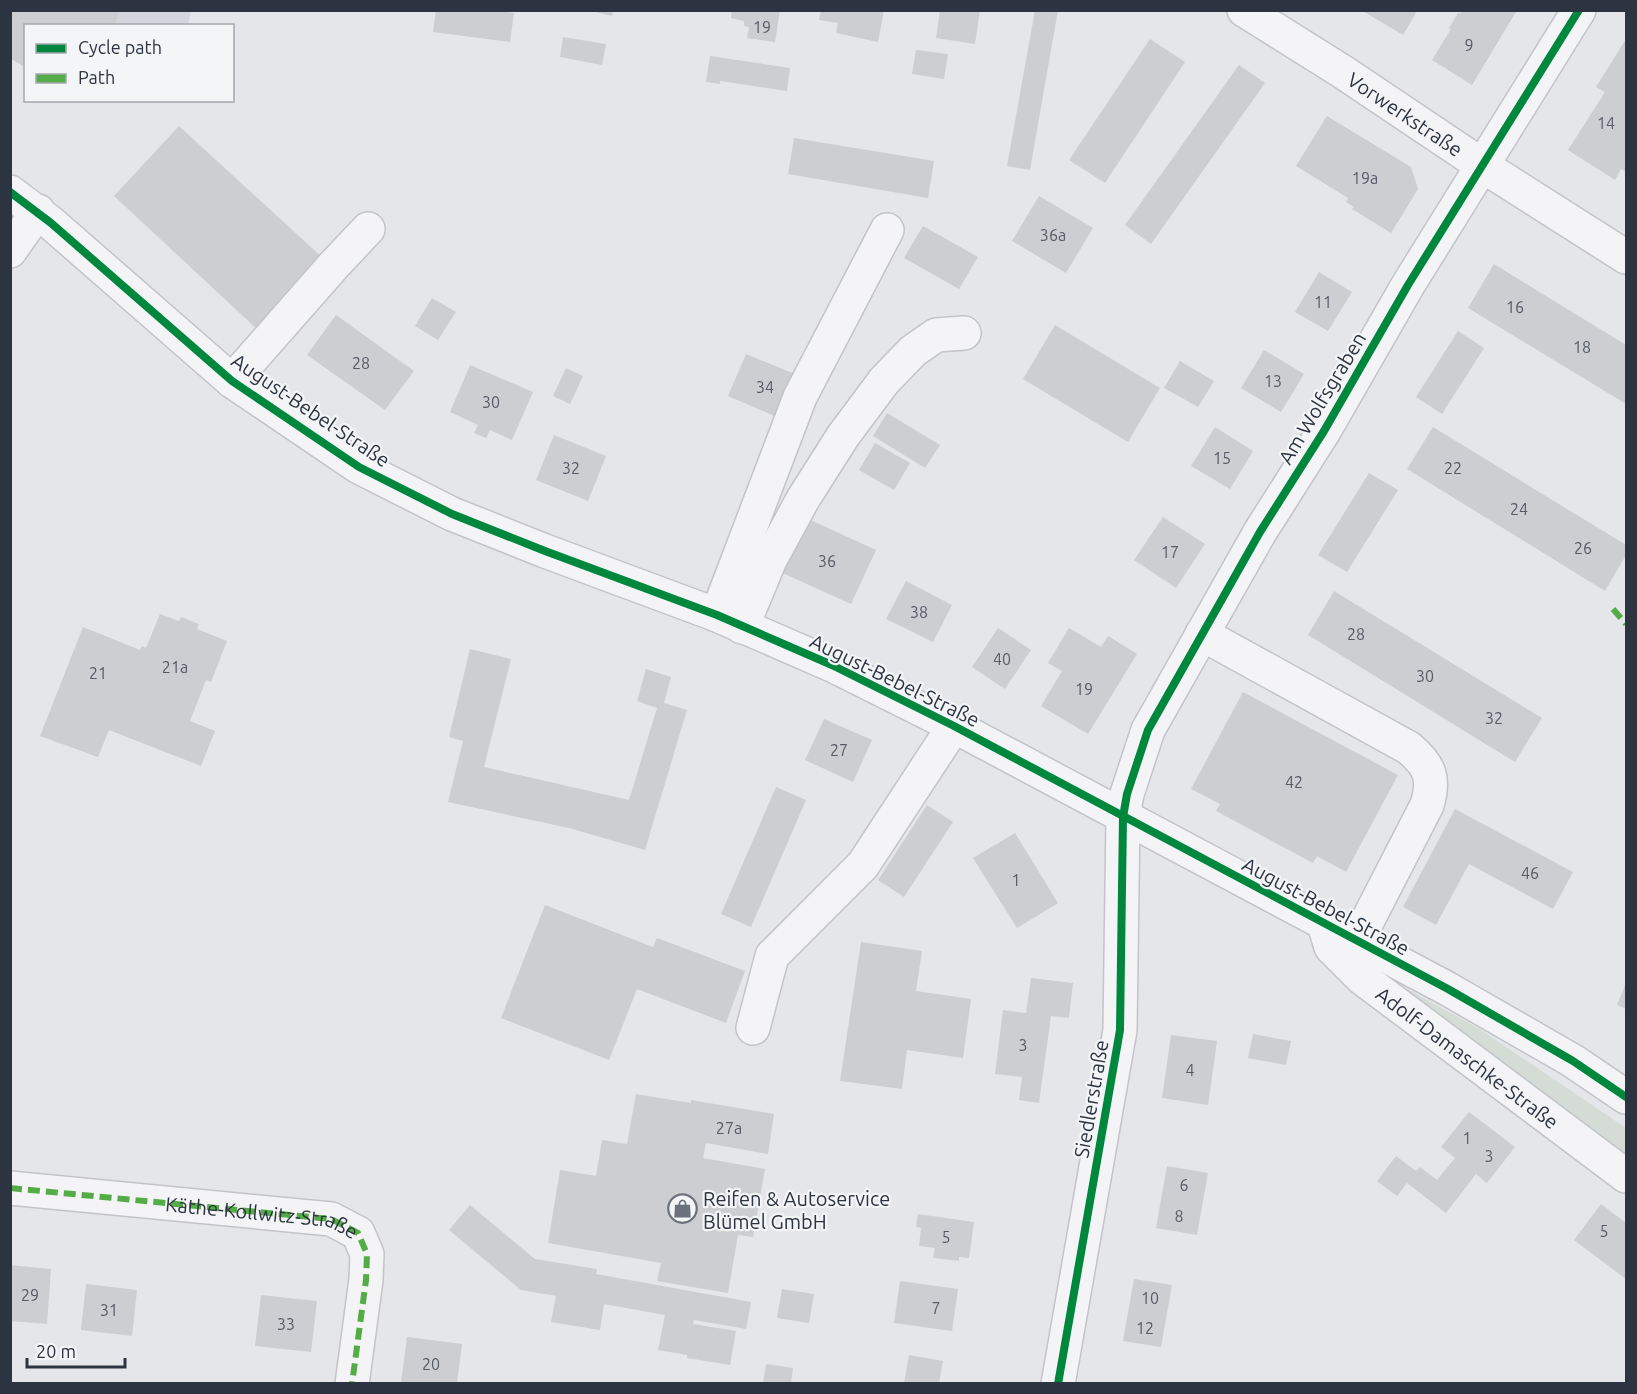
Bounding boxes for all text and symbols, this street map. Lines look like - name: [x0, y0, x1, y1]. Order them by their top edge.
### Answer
- house number: 19: [753, 18, 771, 36]
- legend: [24, 24, 234, 102]
- house number: 9: [1464, 36, 1474, 54]
- text: Cycle path: [78, 37, 162, 57]
- text: Path: [78, 67, 115, 87]
- street label: Vorwerkstraße: [1344, 67, 1467, 161]
- house number: 14: [1597, 114, 1615, 132]
- house number: 19a: [1352, 169, 1378, 187]
- house number: 36a: [1040, 226, 1066, 244]
- house number: 11: [1314, 293, 1332, 311]
- house number: 16: [1506, 298, 1524, 316]
- street label: Am Wolfsgraben: [1274, 328, 1370, 468]
- house number: 18: [1573, 338, 1591, 356]
- street label: August-Bebel-Straße: [228, 348, 394, 472]
- house number: 28: [352, 354, 370, 372]
- house number: 13: [1264, 372, 1282, 390]
- house number: 34: [756, 378, 774, 396]
- house number: 30: [482, 393, 500, 411]
- house number: 15: [1213, 449, 1231, 467]
- house number: 32: [562, 459, 580, 477]
- house number: 22: [1444, 459, 1462, 477]
- house number: 24: [1510, 500, 1528, 518]
- house number: 26: [1574, 539, 1592, 557]
- house number: 17: [1161, 543, 1179, 561]
- house number: 36: [818, 552, 836, 570]
- house number: 38: [910, 603, 928, 621]
- house number: 28: [1347, 625, 1365, 643]
- street label: August-Bebel-Straße: [806, 629, 984, 731]
- house number: 40: [993, 650, 1011, 668]
- house number: 21a: [162, 658, 188, 676]
- house number: 21: [89, 664, 107, 682]
- house number: 30: [1416, 667, 1434, 685]
- house number: 19: [1075, 680, 1093, 698]
- house number: 32: [1485, 709, 1503, 727]
- house number: 27: [830, 741, 848, 759]
- house number: 42: [1285, 773, 1303, 791]
- street label: August-Bebel-Straße: [1239, 852, 1413, 960]
- house number: 46: [1521, 864, 1539, 882]
- house number: 1: [1011, 871, 1021, 889]
- street label: Adolf-Damaschke-Straße: [1372, 981, 1563, 1133]
- house number: 3: [1018, 1036, 1028, 1054]
- street label: Siedlerstraße: [1069, 1038, 1113, 1160]
- house number: 4: [1185, 1061, 1195, 1079]
- house number: 27a: [716, 1119, 742, 1137]
- house number: 1: [1462, 1129, 1472, 1147]
- house number: 3: [1484, 1147, 1494, 1165]
- house number: 6: [1179, 1176, 1189, 1194]
- place label: Reifen & Autoservice Blümel GmbH: [703, 1187, 890, 1233]
- street label: Käthe-Kollwitz-Straße: [165, 1192, 362, 1243]
- shop icon: Reifen & Autoservice Blümel GmbH: [666, 1193, 698, 1225]
- house number: 8: [1174, 1207, 1184, 1225]
- house number: 5: [1599, 1222, 1609, 1240]
- house number: 5: [941, 1228, 951, 1246]
- house number: 29: [21, 1286, 39, 1304]
- house number: 10: [1141, 1289, 1159, 1307]
- house number: 7: [931, 1299, 941, 1317]
- house number: 31: [100, 1301, 118, 1319]
- house number: 33: [277, 1315, 295, 1333]
- house number: 12: [1136, 1319, 1154, 1337]
- scale bar: [27, 1331, 124, 1369]
- text: 20 m: [36, 1341, 76, 1361]
- house number: 20: [422, 1355, 440, 1373]

